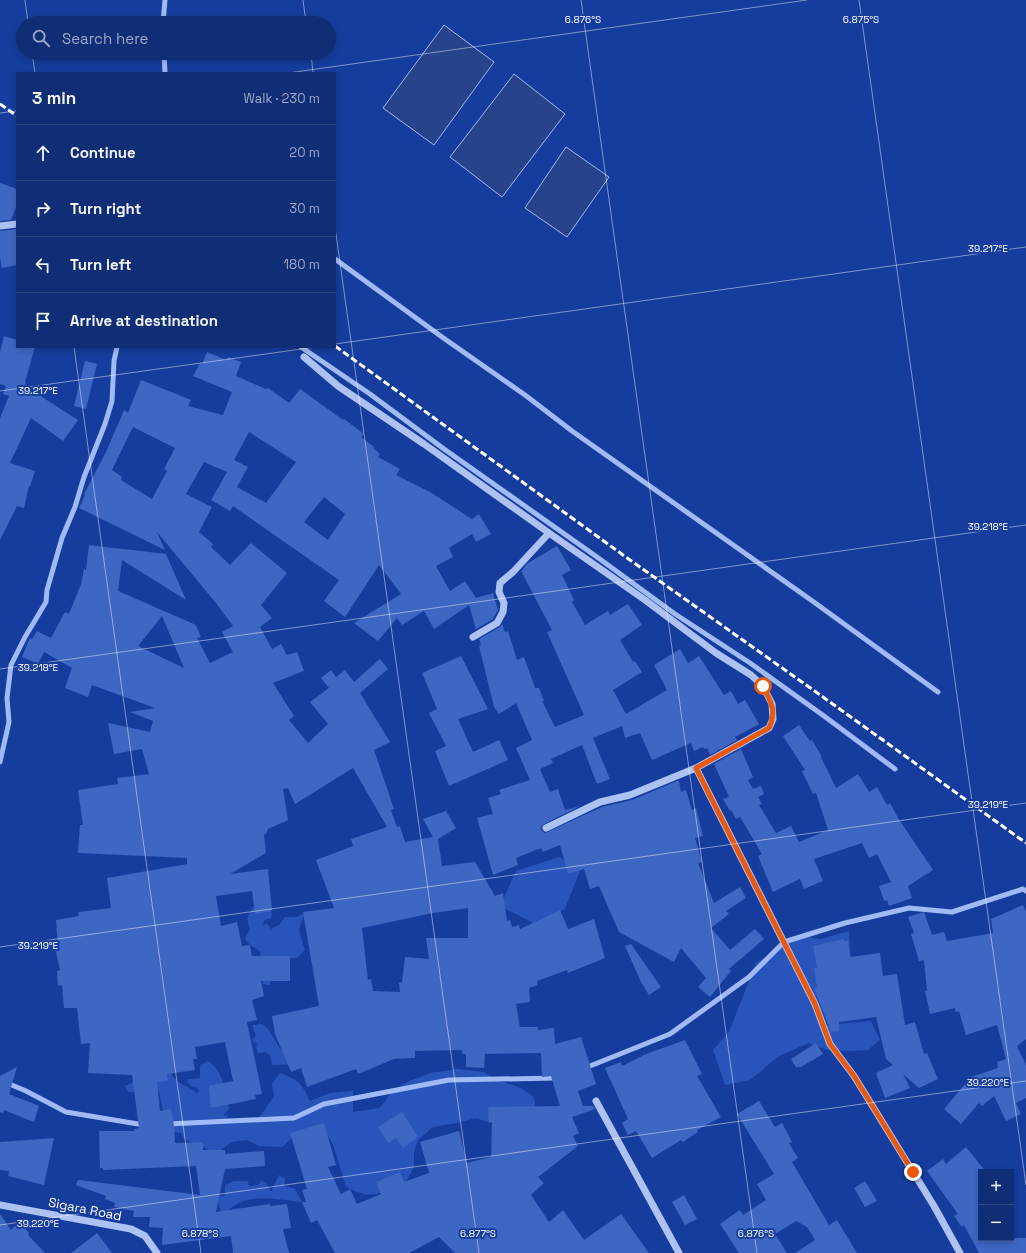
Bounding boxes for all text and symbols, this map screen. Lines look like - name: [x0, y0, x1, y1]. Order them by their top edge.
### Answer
- text: 6.876°S: [565, 13, 601, 26]
- text: 6.875°S: [843, 13, 879, 26]
- search box: [16, 16, 336, 60]
- icon: search: [30, 27, 52, 49]
- text: Search here: [62, 29, 148, 48]
- text: 3 min: [32, 87, 76, 109]
- text: Walk · 230 m: [243, 90, 320, 107]
- icon: ahead: [32, 142, 54, 164]
- text: Continue: [70, 143, 136, 162]
- text: 20 m: [289, 144, 320, 161]
- icon: right: [32, 198, 54, 220]
- text: Turn right: [70, 199, 141, 218]
- text: 30 m: [289, 200, 320, 217]
- text: 39.217°E: [968, 242, 1008, 255]
- icon: left: [32, 254, 54, 276]
- text: Turn left: [70, 255, 132, 274]
- text: 180 m: [284, 256, 320, 273]
- icon: arrive: [32, 310, 54, 332]
- text: Arrive at destination: [70, 311, 218, 330]
- text: 39.217°E: [18, 384, 58, 397]
- text: 39.218°E: [968, 520, 1009, 533]
- text: 39.218°E: [18, 661, 59, 674]
- route start: [754, 677, 772, 695]
- text: 39.219°E: [968, 798, 1009, 811]
- text: 39.219°E: [18, 939, 59, 952]
- text: 39.220°E: [967, 1076, 1010, 1089]
- route end: [904, 1163, 922, 1181]
- map controls: [978, 1169, 1014, 1241]
- button: +: [978, 1169, 1014, 1205]
- street label: Sigara Road: [47, 1194, 123, 1224]
- button: −: [978, 1205, 1014, 1241]
- text: 39.220°E: [17, 1217, 60, 1230]
- text: 6.878°S: [182, 1227, 218, 1240]
- text: 6.877°S: [460, 1227, 496, 1240]
- text: 6.876°S: [738, 1227, 774, 1240]

